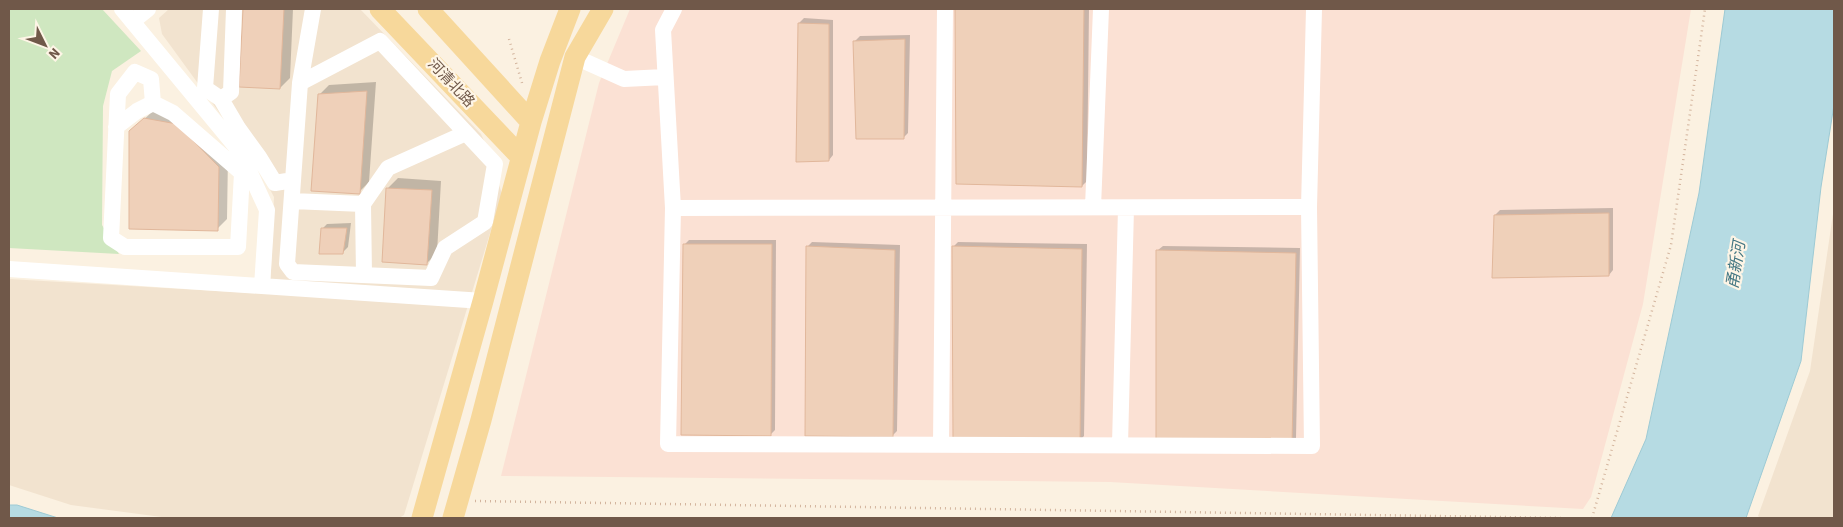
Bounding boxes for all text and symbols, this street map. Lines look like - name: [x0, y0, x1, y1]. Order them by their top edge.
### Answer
- north arrow: [20, 20, 70, 70]
- text: N: [43, 43, 64, 63]
- street label: 河清北路: [423, 54, 479, 112]
- water label: 甬新河: [1721, 237, 1751, 290]

